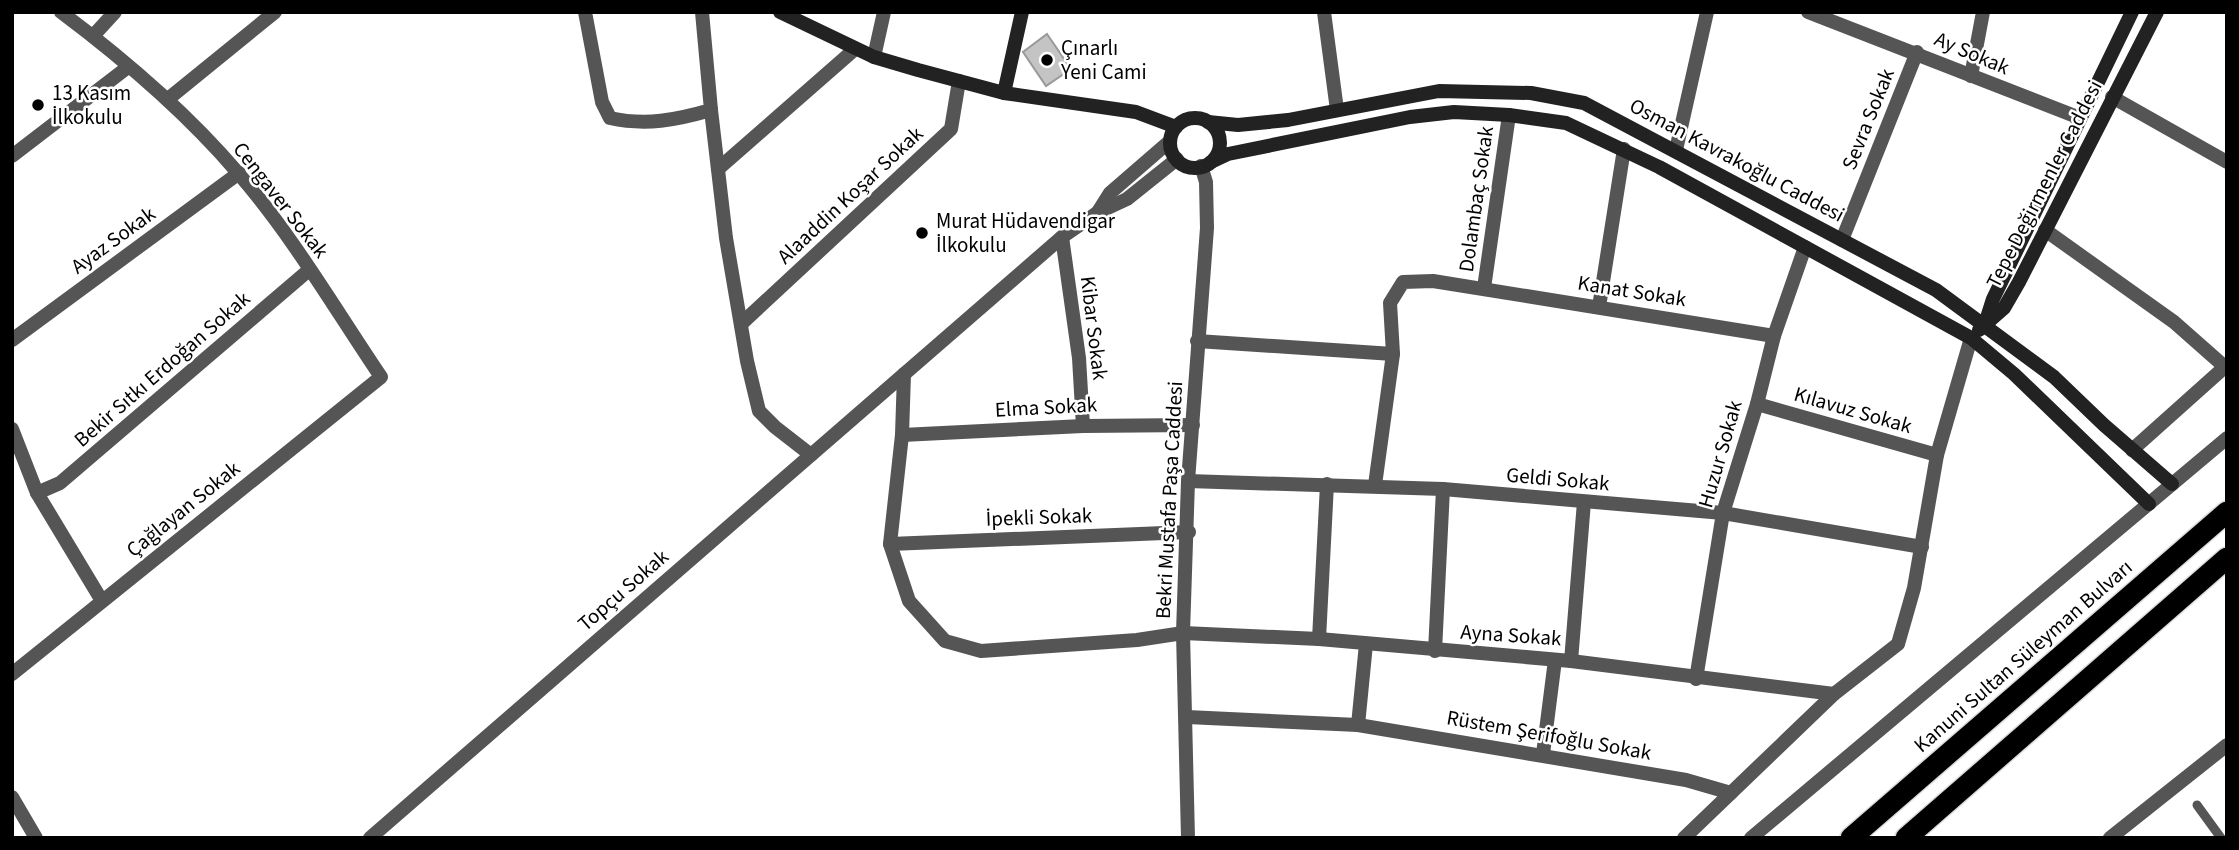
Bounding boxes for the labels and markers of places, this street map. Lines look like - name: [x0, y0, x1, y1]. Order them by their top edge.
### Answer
- place label: Çınarlı Yeni Cami: [1060, 33, 1147, 87]
- marker: Çınarlı Yeni Cami: [1039, 52, 1055, 68]
- place label: 13 Kasım İlkokulu: [52, 78, 131, 132]
- marker: 13 Kasım İlkokulu: [30, 97, 46, 113]
- place label: Murat Hüdavendigar İlkokulu: [936, 206, 1116, 260]
- marker: Murat Hüdavendigar İlkokulu: [914, 225, 930, 241]

